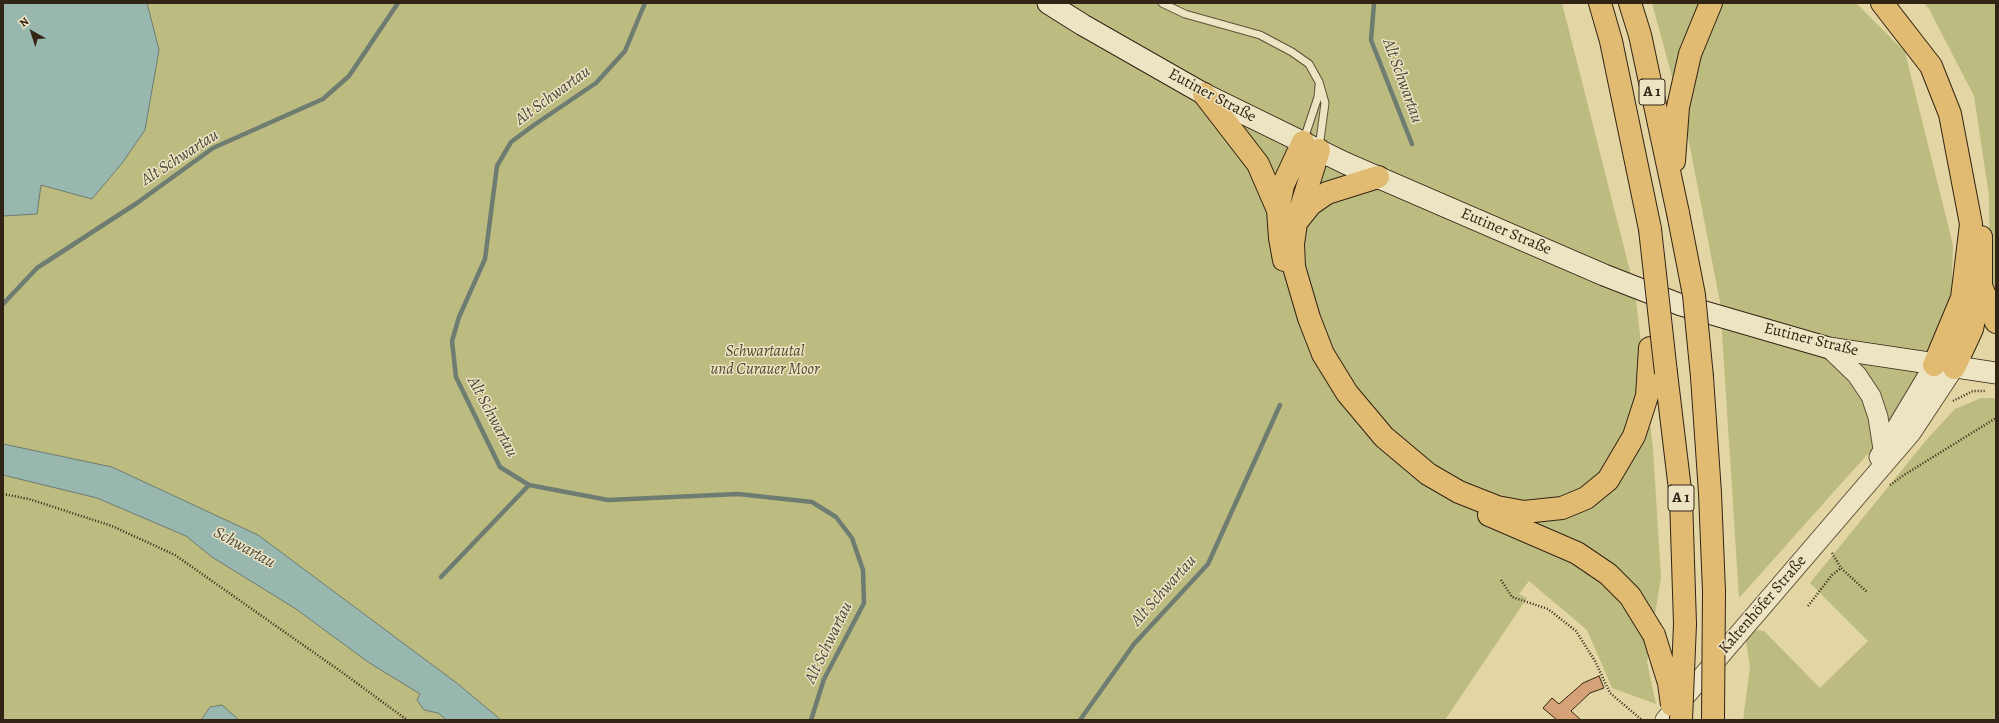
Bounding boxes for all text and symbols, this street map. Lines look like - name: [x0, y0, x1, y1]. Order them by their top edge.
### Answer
- north arrow: [12, 12, 52, 52]
- text: N: [16, 14, 32, 31]
- water label: Alt Schwartau: [1377, 36, 1427, 126]
- water label: Alt Schwartau: [511, 62, 595, 130]
- street label: Eutiner Straße: [1165, 65, 1259, 127]
- road number: A 1: [1639, 79, 1665, 105]
- water label: Alt Schwartau: [137, 125, 223, 191]
- street label: Eutiner Straße: [1458, 204, 1554, 260]
- street label: Eutiner Straße: [1762, 319, 1860, 361]
- park label: Schwartautal und Curauer Moor: [710, 342, 820, 380]
- water label: Alt Schwartau: [462, 373, 522, 461]
- road number: A 1: [1668, 485, 1694, 511]
- water label: Schwartau: [210, 523, 278, 573]
- water label: Alt Schwartau: [1127, 551, 1201, 631]
- street label: Kaltenhöfer Straße: [1715, 552, 1811, 658]
- water label: Alt Schwartau: [800, 599, 858, 687]

